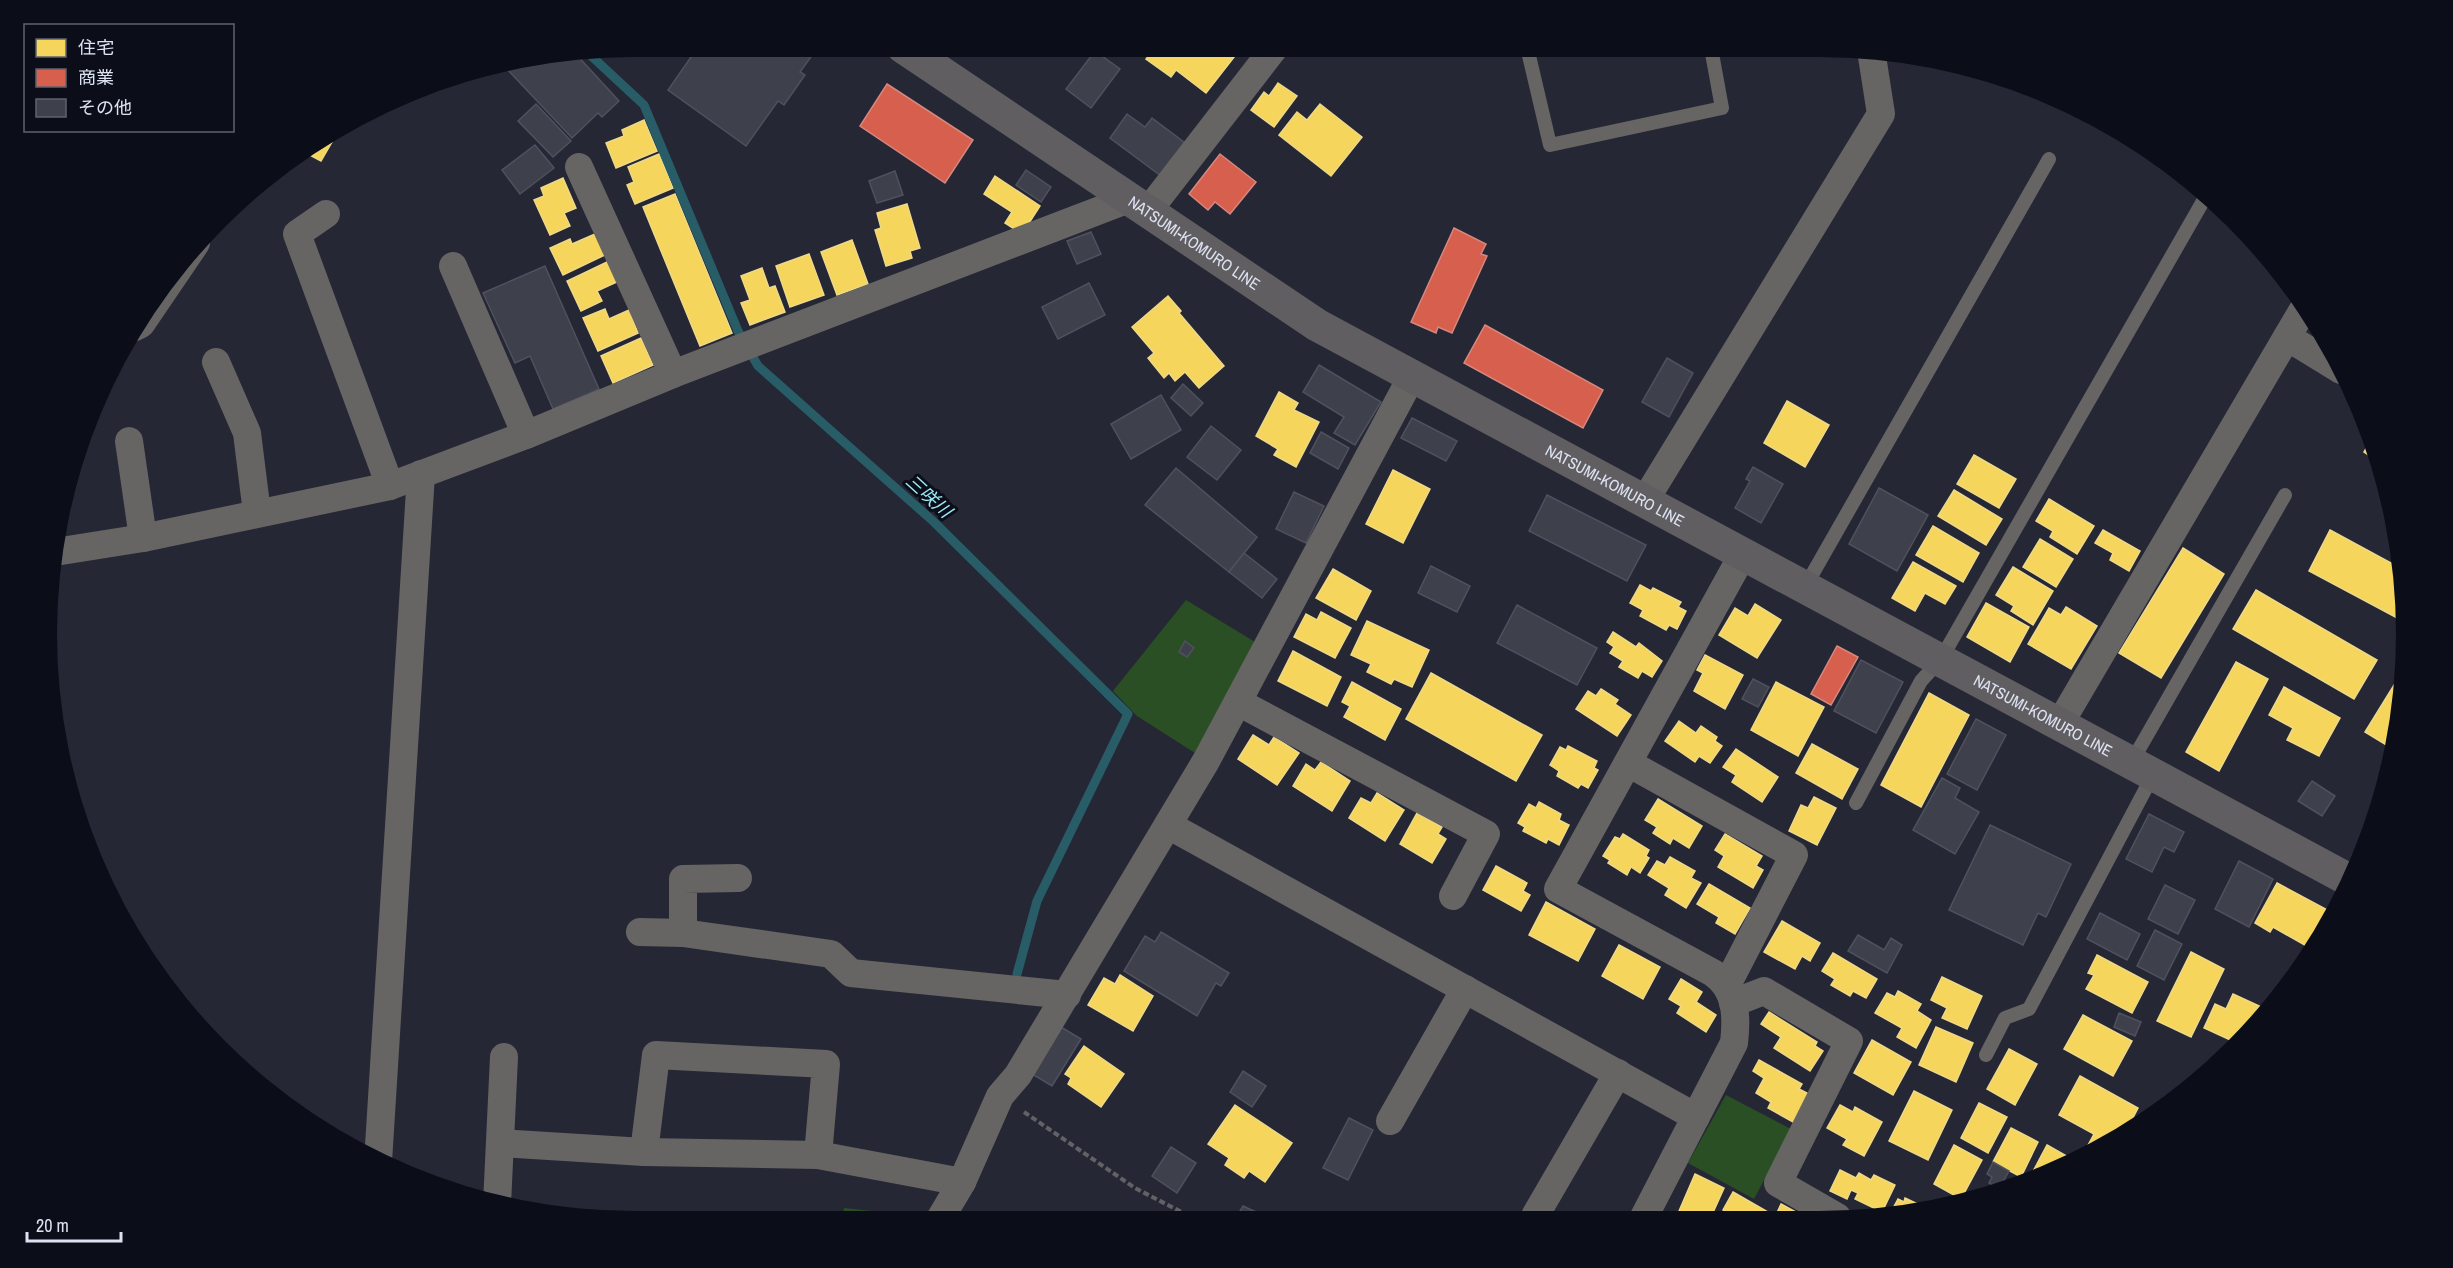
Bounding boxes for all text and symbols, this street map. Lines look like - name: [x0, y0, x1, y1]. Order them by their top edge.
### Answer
- legend: [24, 24, 234, 132]
- text: 住宅: [78, 35, 114, 60]
- text: 商業: [78, 65, 114, 90]
- text: その他: [78, 95, 132, 120]
- street label: NATSUMI-KOMURO LINE: [1124, 190, 1265, 295]
- street label: NATSUMI-KOMURO LINE: [1542, 439, 1688, 531]
- water label: 三咲川: [901, 469, 959, 525]
- street label: NATSUMI-KOMURO LINE: [1970, 669, 2116, 762]
- scale bar: [27, 1205, 122, 1243]
- text: 20 m: [36, 1213, 69, 1238]

